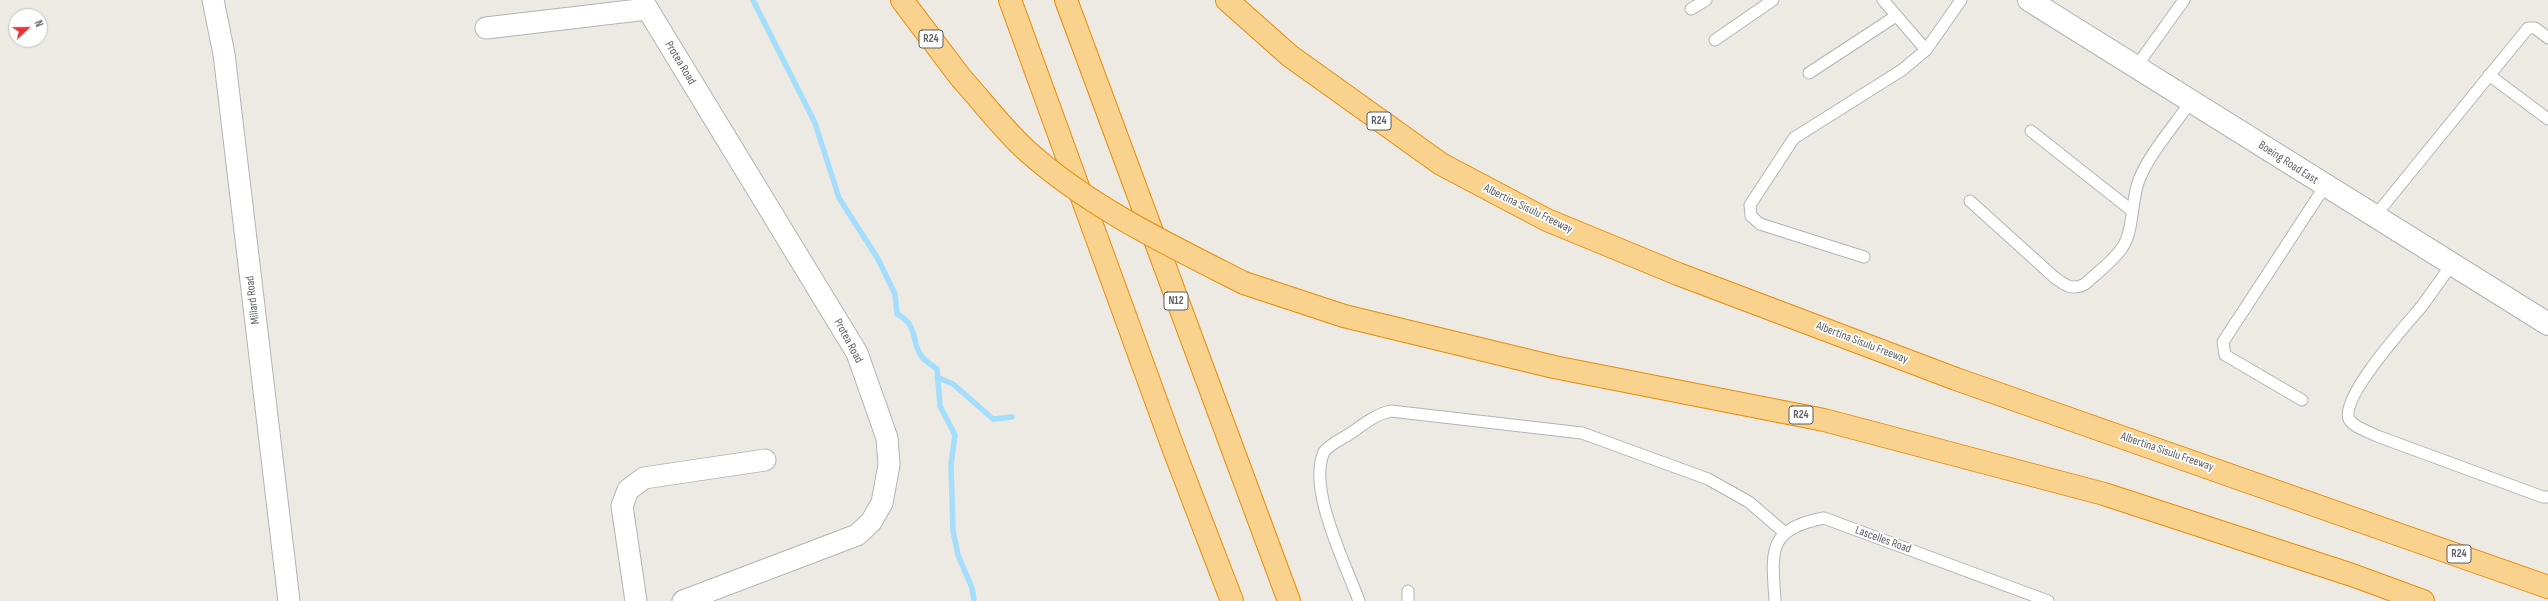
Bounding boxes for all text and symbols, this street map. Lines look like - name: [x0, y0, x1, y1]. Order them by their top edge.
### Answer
- north arrow: [8, 8, 48, 48]
- text: N: [32, 19, 46, 29]
- road number: R24: [919, 30, 943, 48]
- street label: Protea Road: [661, 39, 699, 87]
- road number: R24: [1367, 112, 1391, 130]
- street label: Boeing Road East: [2255, 138, 2321, 188]
- street label: Albertina Sisulu Freeway: [1481, 181, 1575, 237]
- street label: Millard Road: [243, 275, 263, 325]
- road number: N12: [1164, 292, 1188, 310]
- street label: Protea Road: [830, 316, 866, 366]
- street label: Albertina Sisulu Freeway: [1814, 319, 1910, 367]
- road number: R24: [1789, 406, 1813, 424]
- street label: Albertina Sisulu Freeway: [2119, 429, 2215, 475]
- street label: Lascelles Road: [1853, 523, 1913, 557]
- road number: R24: [2447, 545, 2471, 563]

